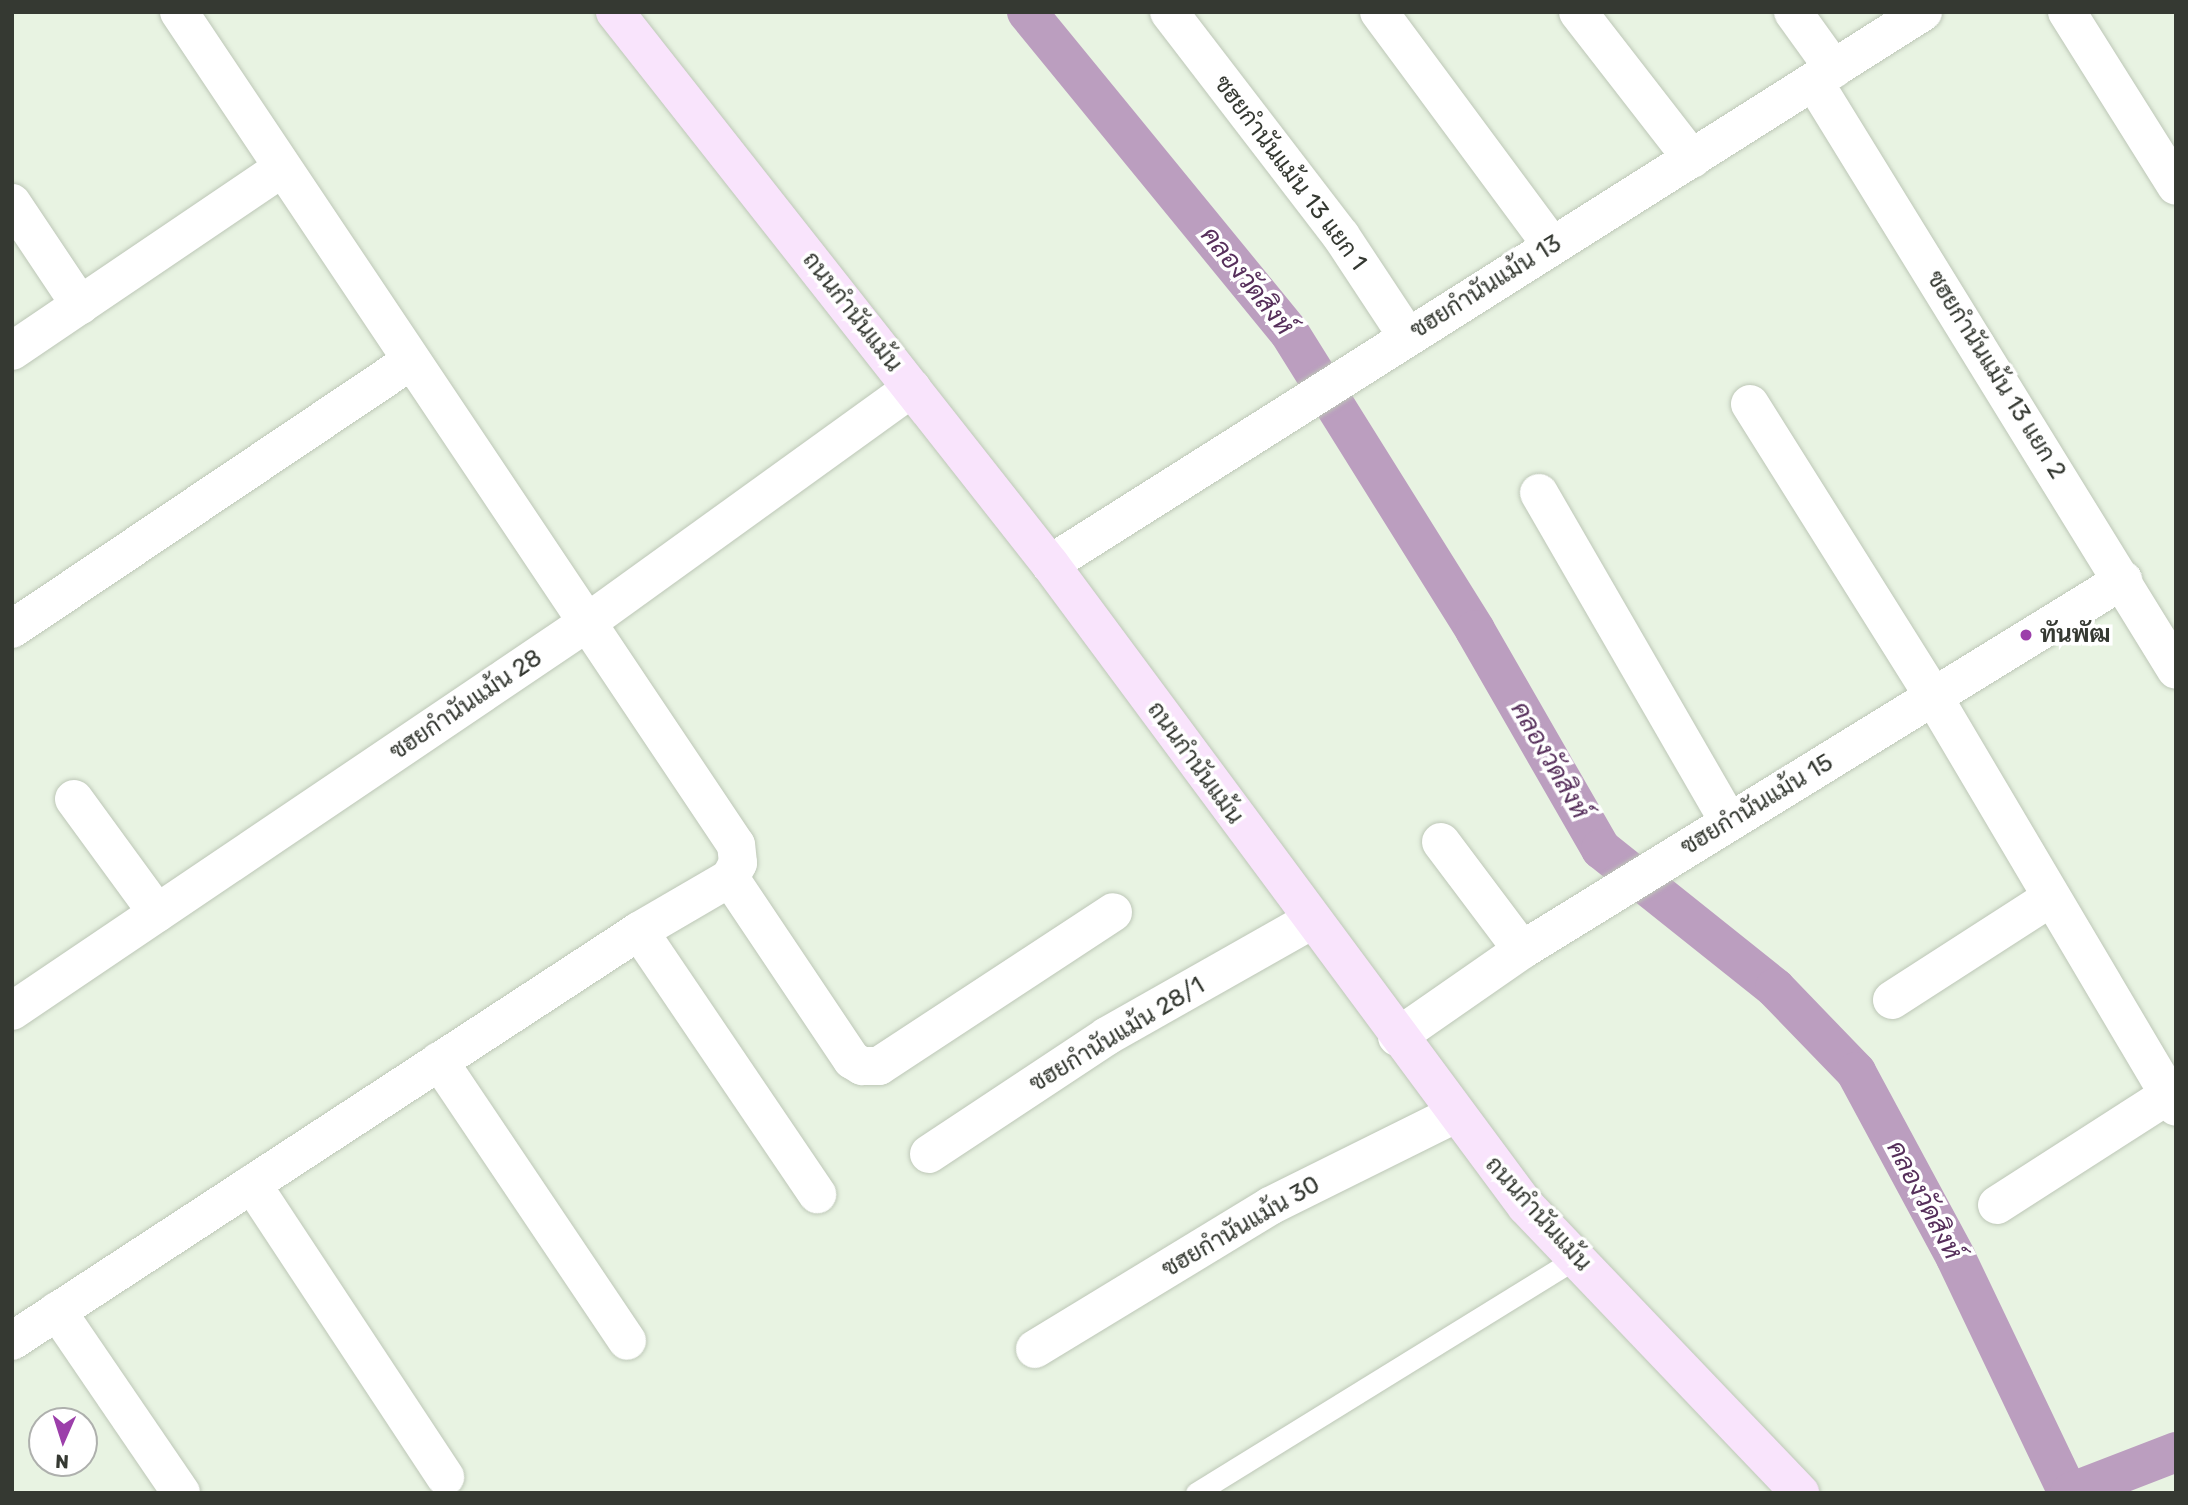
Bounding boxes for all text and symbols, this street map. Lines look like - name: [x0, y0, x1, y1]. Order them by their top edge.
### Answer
- street label: ซฮยกำนันแม้น 13 แยก 1: [1207, 70, 1373, 276]
- water label: คลองวัดสิงห์: [1194, 221, 1300, 341]
- street label: ซฮยกำนันแม้น 13: [1405, 229, 1567, 345]
- street label: ถนนกำนันแม้น: [796, 246, 908, 378]
- street label: ซฮยกำนันแม้น 13 แยก 2: [1920, 266, 2072, 484]
- place label: ทันพัฒ: [2040, 621, 2111, 649]
- marker: ทันพัฒ: [2018, 627, 2034, 643]
- street label: ซฮยกำนันแม้น 28: [384, 643, 548, 767]
- street label: ถนนกำนันแม้น: [1141, 696, 1249, 830]
- water label: คลองวัดสิงห์: [1504, 696, 1596, 824]
- street label: ซฮยกำนันแม้น 15: [1676, 748, 1838, 862]
- street label: ซฮยกำนันแม้น 28/1: [1024, 971, 1210, 1099]
- water label: คลองวัดสิงห์: [1880, 1135, 1968, 1265]
- street label: ถนนกำนันแม้น: [1479, 1151, 1597, 1277]
- street label: ซฮยกำนันแม้น 30: [1157, 1170, 1325, 1284]
- north arrow: [28, 1407, 98, 1477]
- text: N: [55, 1450, 69, 1473]

